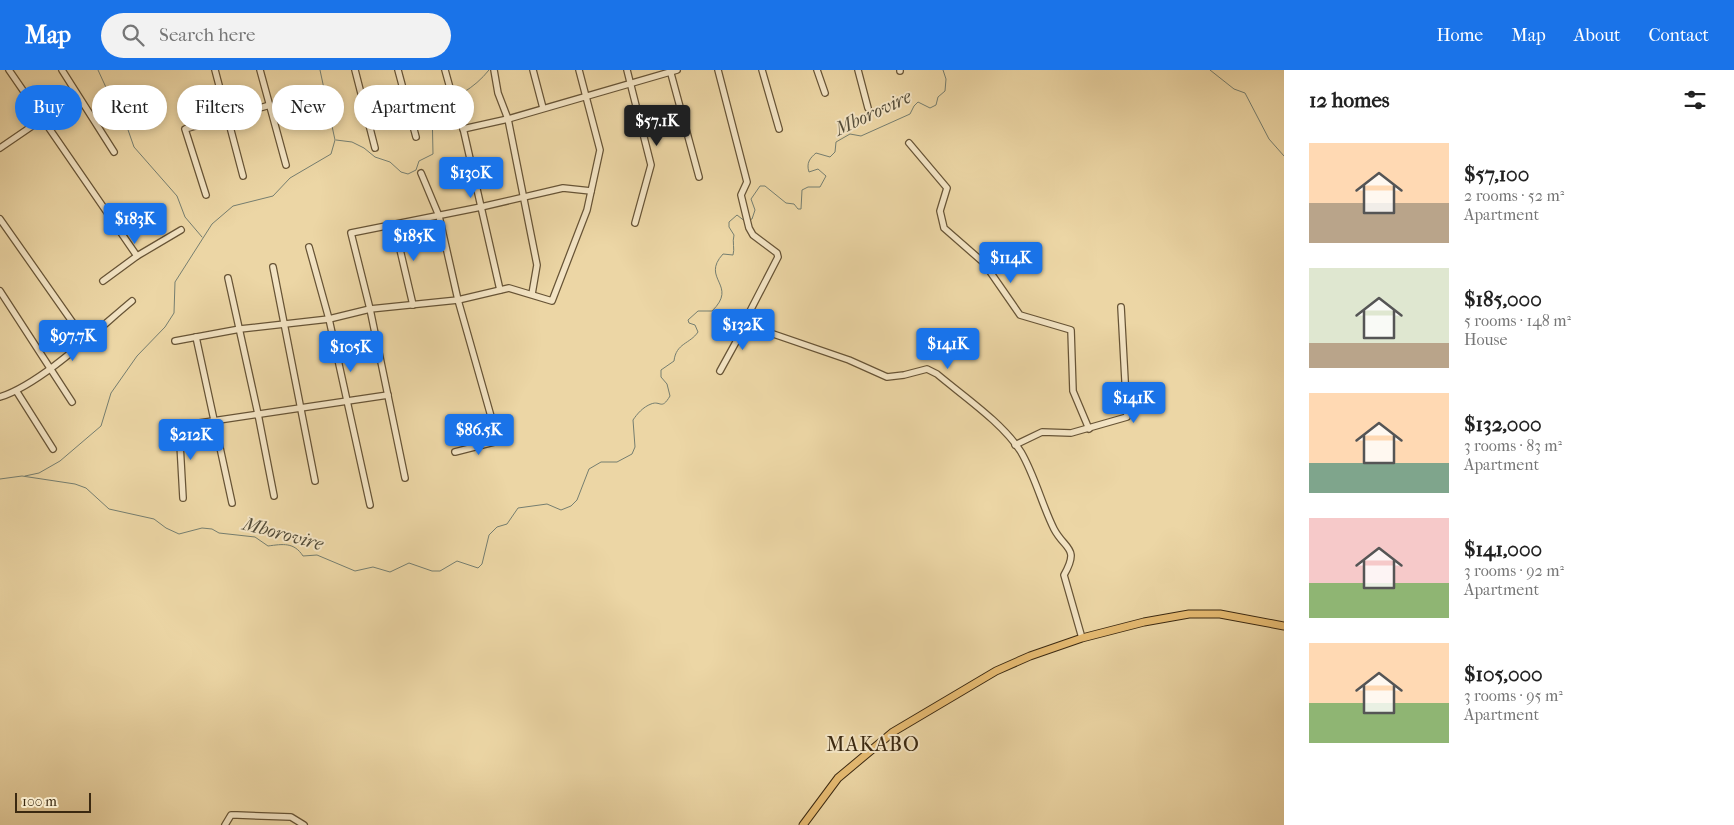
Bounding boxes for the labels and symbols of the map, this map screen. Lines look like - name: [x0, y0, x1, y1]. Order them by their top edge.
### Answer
- water label: Mborovire: [829, 85, 916, 141]
- pin: $57.1K: [616, 104, 698, 147]
- pin: $130K: [436, 156, 506, 199]
- pin: $183K: [100, 202, 170, 245]
- pin: $185K: [379, 220, 449, 262]
- pin: $114K: [976, 242, 1046, 284]
- pin: $132K: [708, 308, 778, 351]
- pin: $97.7K: [32, 320, 114, 362]
- pin: $141K: [913, 328, 983, 370]
- pin: $105K: [316, 330, 386, 373]
- pin: $141K: [1099, 382, 1169, 424]
- pin: $86.5K: [438, 414, 520, 456]
- pin: $212K: [156, 418, 226, 461]
- water label: Mborovire: [239, 512, 327, 556]
- district label: MAKABO: [826, 733, 920, 756]
- scale bar: [15, 790, 91, 813]

